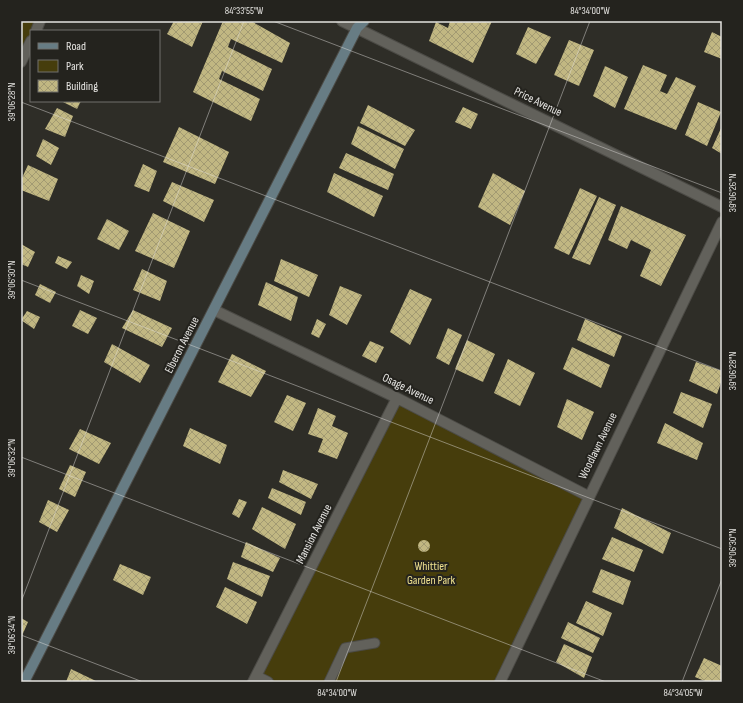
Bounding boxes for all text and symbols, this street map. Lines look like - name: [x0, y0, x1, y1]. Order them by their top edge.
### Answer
- text: 84°33'55"W: [225, 5, 264, 17]
- text: 84°34'00"W: [570, 5, 610, 17]
- legend: [30, 30, 160, 102]
- text: Road: [66, 39, 86, 54]
- text: Park: [66, 59, 84, 74]
- text: Building: [66, 79, 98, 94]
- text: 39°06'28"N: [6, 83, 18, 121]
- street label: Price Avenue: [512, 84, 565, 120]
- text: 39°06'26"N: [727, 174, 739, 212]
- text: 39°06'30"N: [6, 261, 18, 299]
- street label: Elberon Avenue: [161, 314, 203, 376]
- text: 39°06'28"N: [727, 352, 739, 390]
- street label: Osage Avenue: [380, 370, 436, 408]
- street label: Woodlawn Avenue: [575, 410, 621, 482]
- text: 39°06'32"N: [6, 439, 18, 477]
- street label: Mansion Avenue: [293, 502, 335, 566]
- text: 39°06'30"N: [727, 529, 739, 567]
- park label: Whittier Garden Park: [407, 559, 456, 588]
- text: 39°06'34"N: [6, 616, 18, 654]
- text: 84°34'00"W: [317, 687, 357, 699]
- text: 84°34'05"W: [663, 687, 703, 699]

